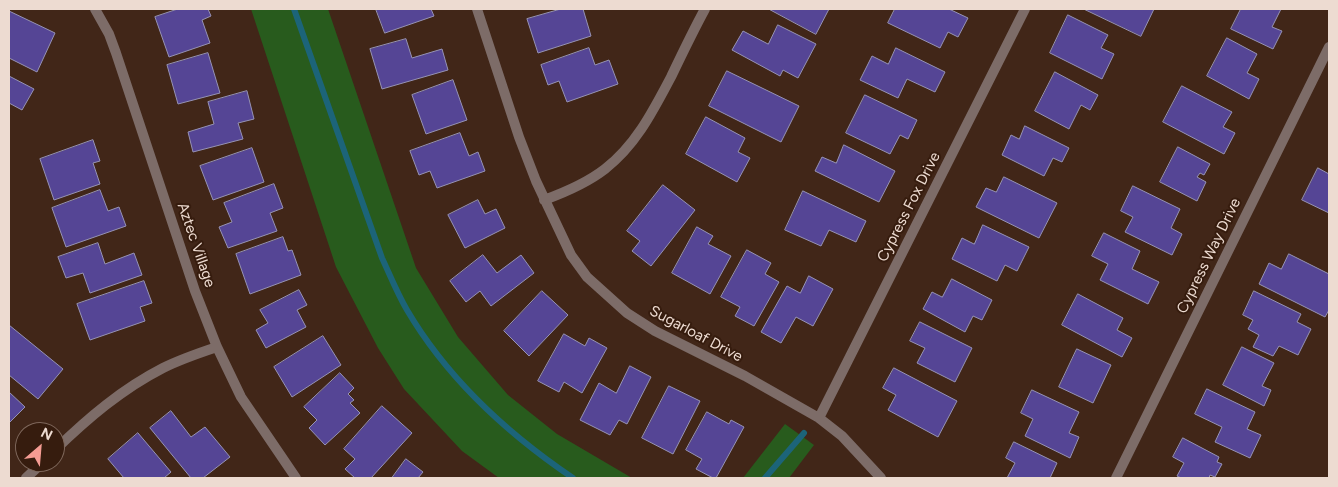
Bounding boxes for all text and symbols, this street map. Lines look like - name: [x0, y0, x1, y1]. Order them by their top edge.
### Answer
- street label: Cypress Fox Drive: [874, 149, 944, 265]
- street label: Cypress Way Drive: [1173, 195, 1245, 317]
- street label: Aztec Village: [173, 200, 219, 290]
- street label: Sugarloaf Drive: [646, 302, 746, 366]
- north arrow: [15, 422, 65, 472]
- text: N: [38, 424, 55, 444]

